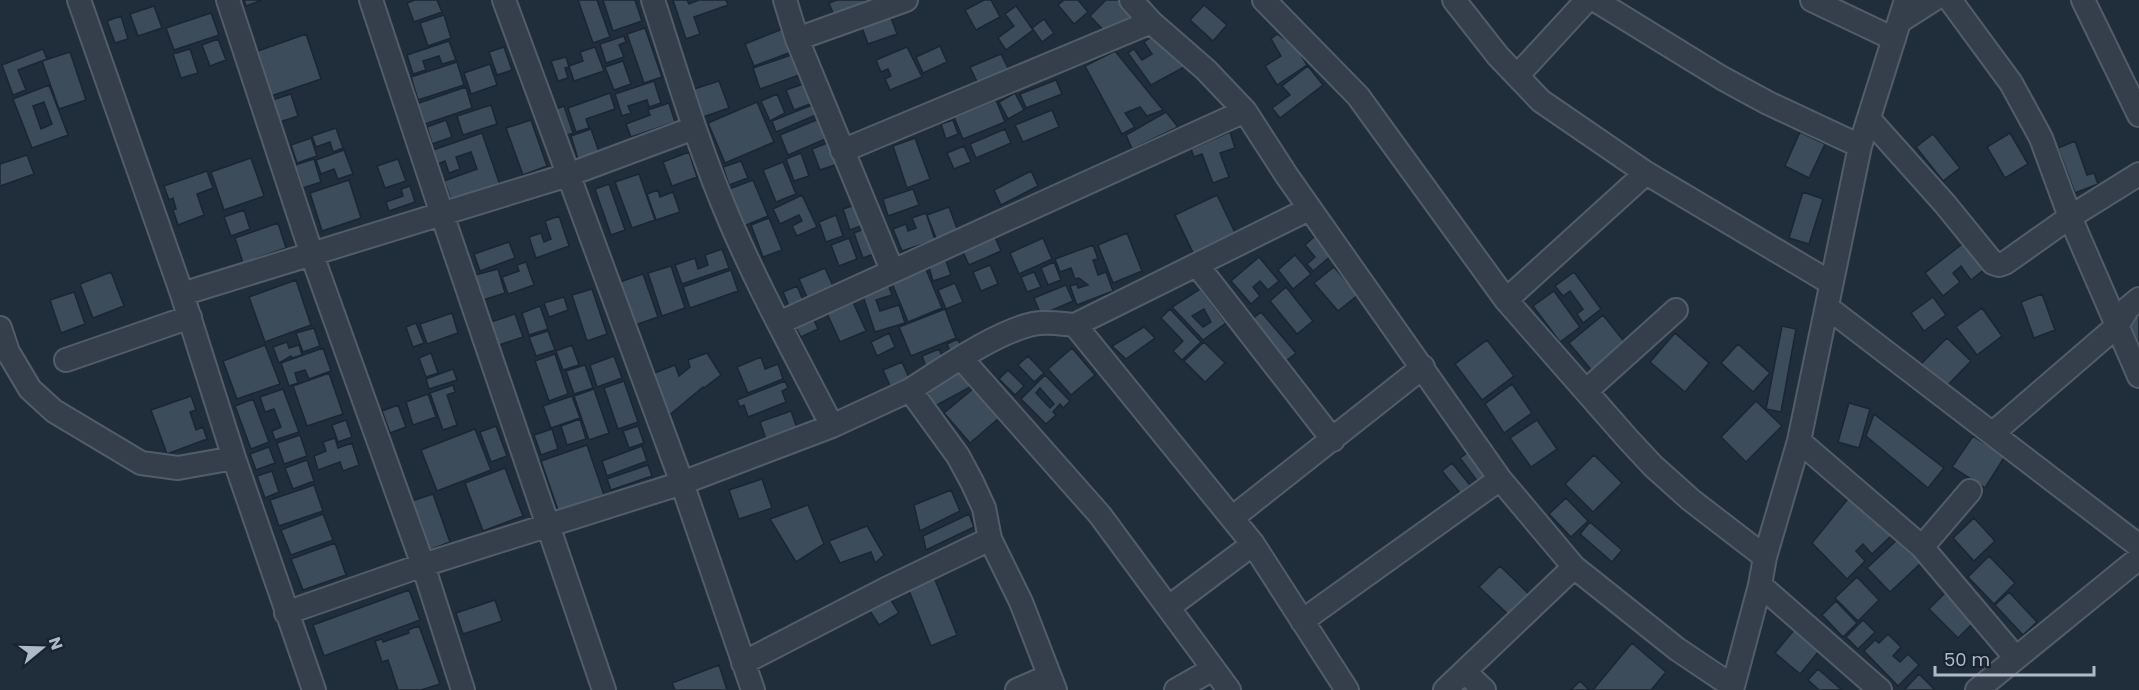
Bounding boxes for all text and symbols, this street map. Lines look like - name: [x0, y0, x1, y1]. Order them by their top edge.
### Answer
- north arrow: [12, 618, 72, 678]
- text: N: [43, 634, 69, 653]
- scale bar: [1935, 639, 2094, 677]
- text: 50 m: [1944, 647, 1990, 672]

